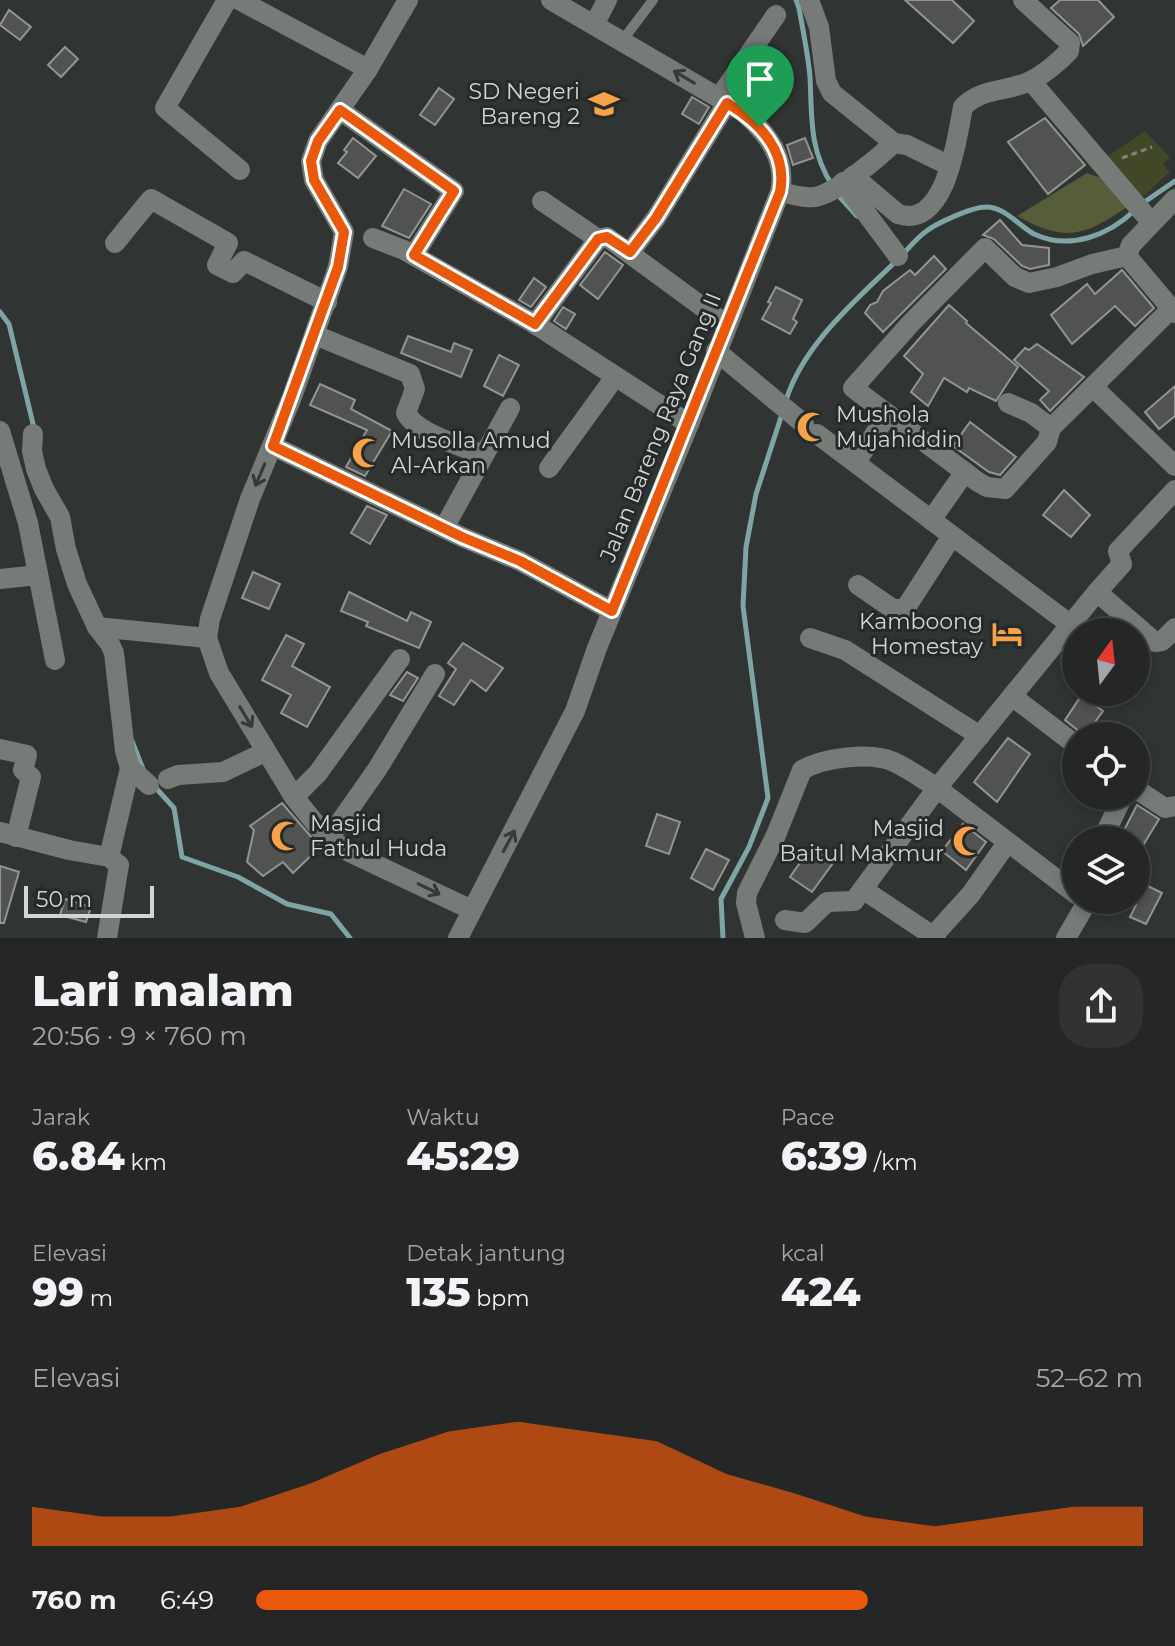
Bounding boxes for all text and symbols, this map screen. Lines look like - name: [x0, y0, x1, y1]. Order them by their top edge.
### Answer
- pin: [726, 45, 794, 127]
- icon: arrive: [738, 57, 782, 101]
- one-way arrow: [673, 69, 696, 85]
- place label: SD Negeri Bareng 2: [468, 78, 580, 130]
- school or university icon: SD Negeri Bareng 2: [587, 87, 621, 121]
- street label: Jalan Bareng Raya Gang II: [594, 289, 727, 567]
- place label: Mushola Mujahiddin: [836, 401, 962, 453]
- mosque icon: Mushola Mujahiddin: [795, 410, 829, 444]
- place label: Musolla Amud Al-Arkan: [391, 427, 551, 479]
- mosque icon: Musolla Amud Al-Arkan: [350, 436, 384, 470]
- one-way arrow: [252, 462, 267, 487]
- place label: Kamboong Homestay: [859, 608, 983, 660]
- hotel icon: Kamboong Homestay: [990, 617, 1024, 651]
- north arrow: [1062, 618, 1150, 706]
- map controls: [1062, 618, 1150, 914]
- one-way arrow: [238, 705, 254, 728]
- button: locate: [1062, 722, 1150, 810]
- place label: Masjid Fathul Huda: [310, 810, 447, 862]
- place label: Masjid Baitul Makmur: [779, 815, 944, 867]
- mosque icon: Masjid Fathul Huda: [269, 819, 303, 853]
- mosque icon: Masjid Baitul Makmur: [951, 824, 985, 858]
- button: layers: [1062, 826, 1150, 914]
- one-way arrow: [501, 830, 517, 854]
- scale bar: [24, 882, 154, 918]
- one-way arrow: [416, 882, 440, 897]
- text: 50 m: [36, 886, 92, 913]
- text: Lari malam: [32, 963, 294, 1017]
- button: share: [1059, 964, 1143, 1048]
- text: 20:56 · 9 × 760 m: [32, 1020, 247, 1052]
- text: Jarak: [32, 1104, 90, 1131]
- text: Waktu: [406, 1104, 479, 1131]
- text: Pace: [781, 1104, 835, 1131]
- text: 6.84: [32, 1131, 125, 1180]
- text: 45:29: [406, 1131, 520, 1180]
- text: 6:39: [781, 1131, 868, 1180]
- text: km: [125, 1149, 167, 1176]
- text: /km: [868, 1149, 918, 1176]
- text: Elevasi: [32, 1240, 107, 1267]
- text: Detak jantung: [406, 1240, 566, 1267]
- text: kcal: [781, 1240, 825, 1267]
- text: 99: [32, 1267, 84, 1316]
- text: 135: [406, 1267, 471, 1316]
- text: 424: [781, 1267, 860, 1316]
- text: m: [84, 1285, 113, 1312]
- text: bpm: [471, 1285, 529, 1312]
- text: Elevasi: [32, 1362, 120, 1394]
- text: 52–62 m: [1036, 1362, 1143, 1394]
- text: 760 m: [32, 1584, 116, 1616]
- text: 6:49: [160, 1584, 214, 1616]

